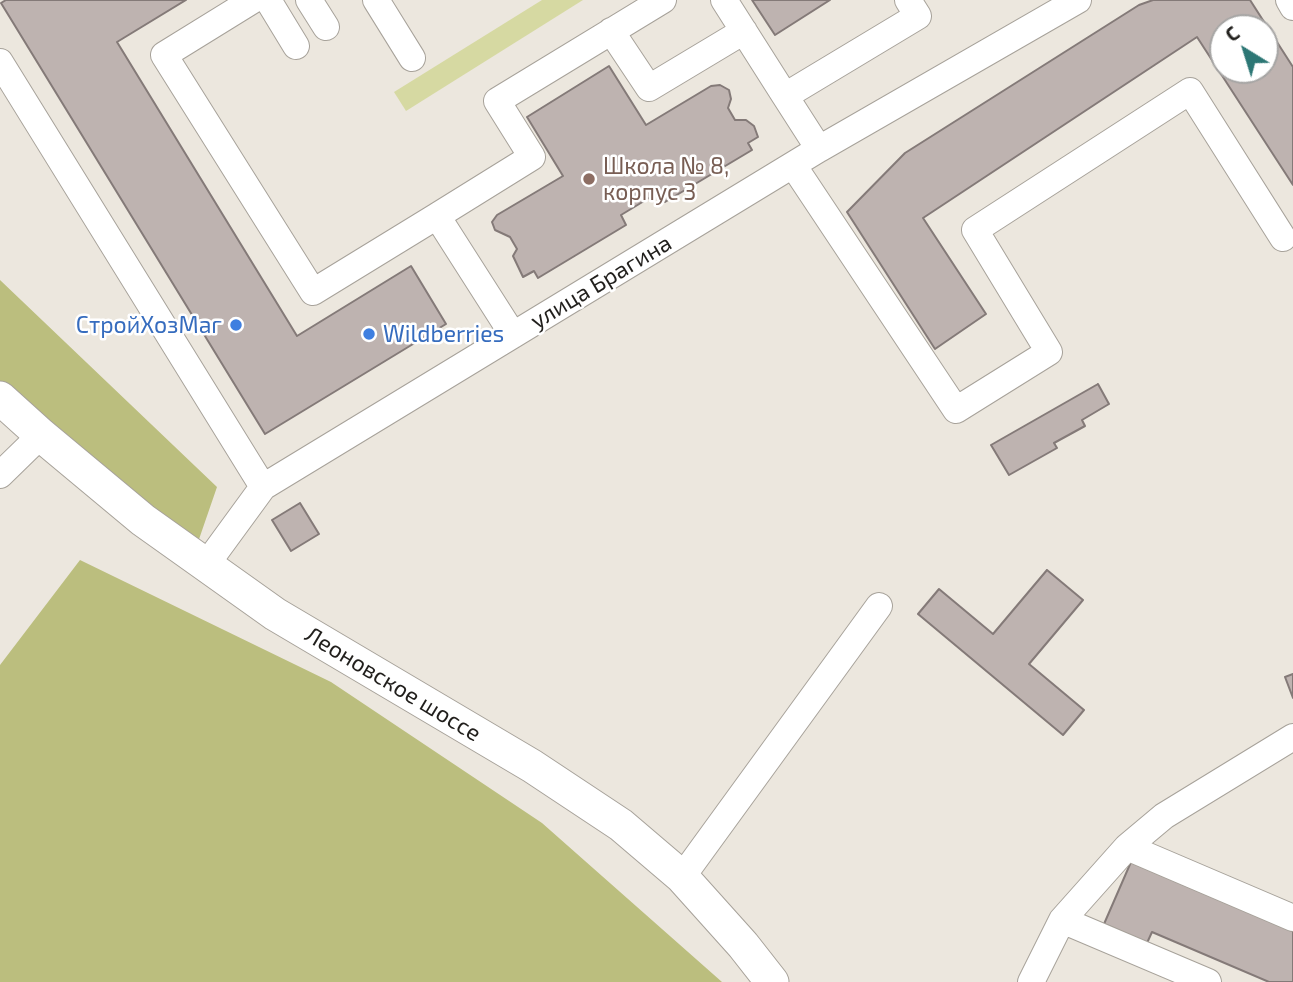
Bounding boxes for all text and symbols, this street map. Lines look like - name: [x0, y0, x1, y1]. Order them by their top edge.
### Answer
- north arrow: [1209, 14, 1279, 84]
- text: С: [1221, 21, 1243, 46]
- place label: Школа № 8, корпус 3: [603, 152, 729, 206]
- marker: Школа № 8, корпус 3: [581, 171, 597, 187]
- street label: улица Брагина: [526, 229, 676, 335]
- place label: СтройХозМаг: [76, 311, 222, 339]
- marker: СтройХозМаг: [228, 317, 244, 333]
- place label: Wildberries: [383, 320, 504, 348]
- marker: Wildberries: [361, 326, 377, 342]
- street label: Леоновское шоссе: [300, 621, 486, 747]

